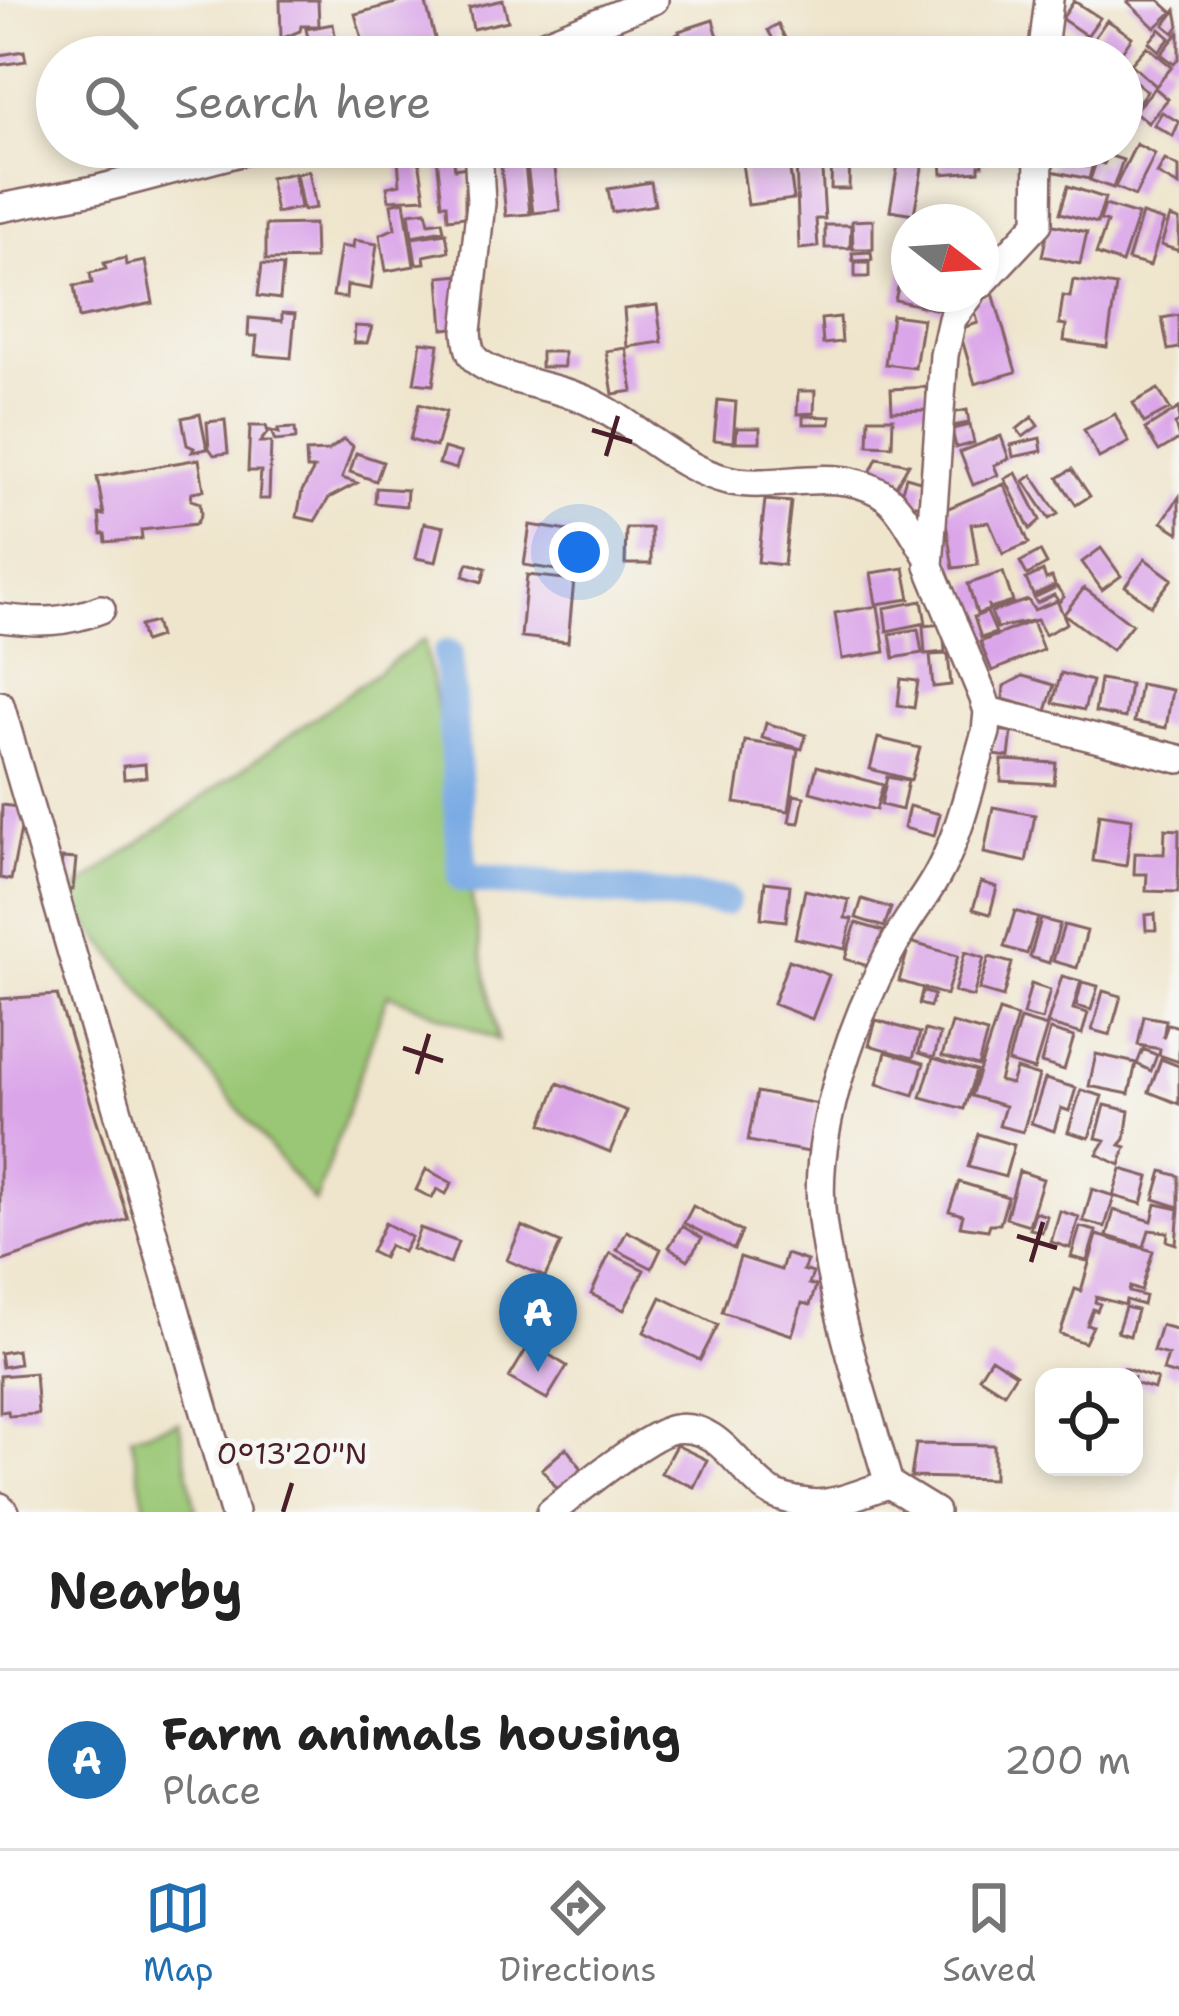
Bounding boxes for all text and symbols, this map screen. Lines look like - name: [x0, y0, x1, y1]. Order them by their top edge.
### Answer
- search box: [36, 36, 1143, 168]
- icon: search: [78, 69, 144, 135]
- text: Search here: [174, 72, 431, 132]
- north arrow: [891, 204, 999, 312]
- your location: [549, 522, 609, 582]
- pin: A: [499, 1273, 577, 1372]
- map controls: [1035, 1368, 1143, 1476]
- button: locate: [1035, 1368, 1143, 1476]
- text: 0°13'20"N: [217, 1433, 367, 1474]
- text: Nearby: [48, 1556, 243, 1624]
- text: Farm animals housing: [162, 1704, 680, 1764]
- text: A: [72, 1734, 102, 1786]
- text: 200 m: [1004, 1734, 1131, 1786]
- text: Place: [162, 1764, 261, 1816]
- tab: Map: [143, 1875, 214, 1992]
- tab: Directions: [499, 1875, 657, 1992]
- tab: Saved: [942, 1875, 1036, 1992]

